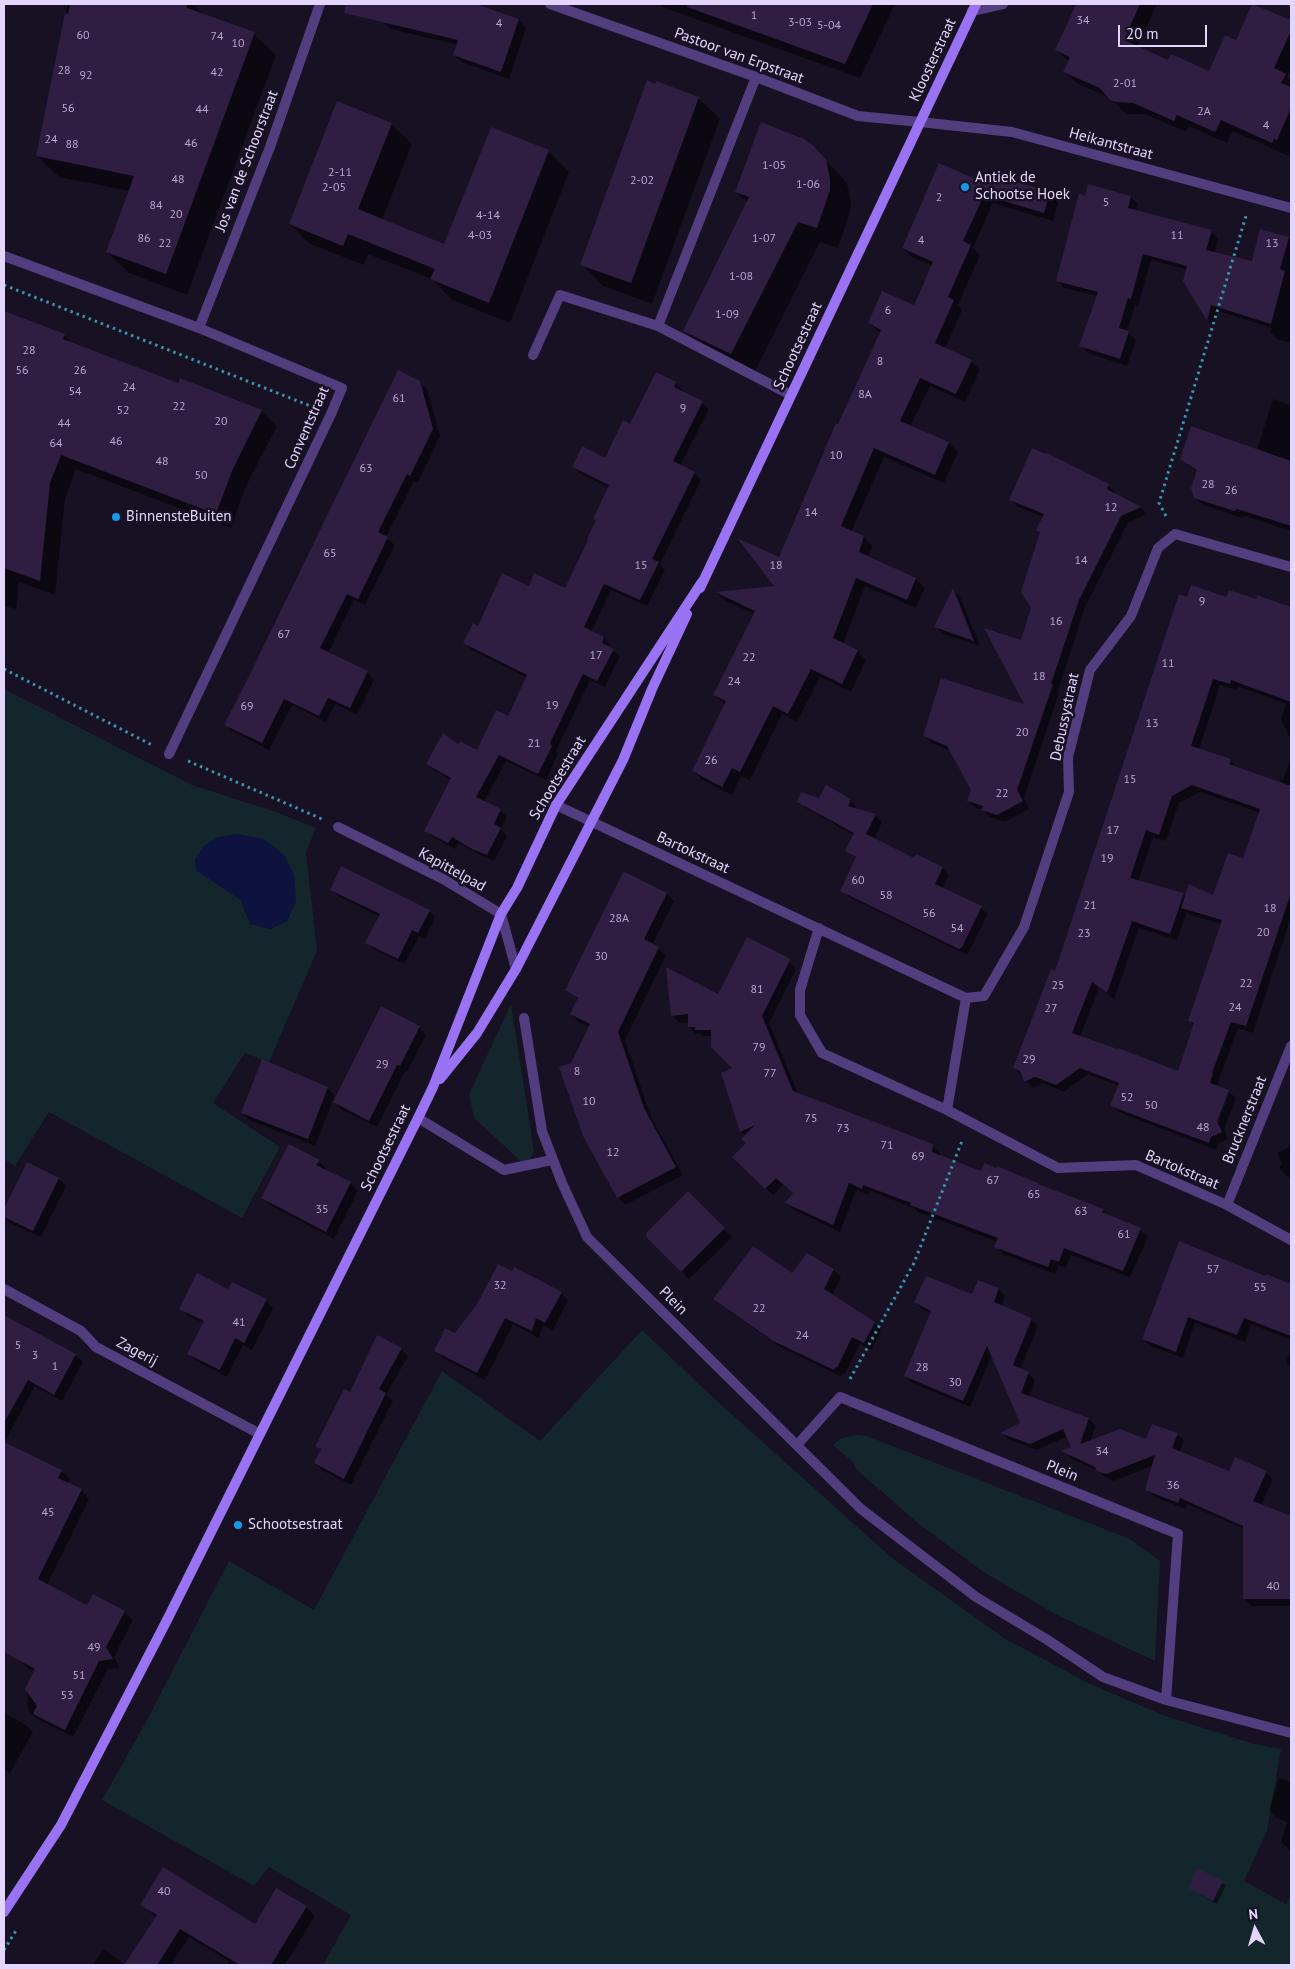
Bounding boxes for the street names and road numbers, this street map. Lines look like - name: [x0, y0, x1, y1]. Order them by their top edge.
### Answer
- street label: Kloosterstraat: [906, 15, 960, 105]
- street label: Pastoor van Erpstraat: [672, 24, 806, 88]
- street label: Jos van de Schoorstraat: [212, 88, 282, 234]
- street label: Heikantstraat: [1067, 124, 1155, 164]
- street label: Schootsestraat: [770, 299, 826, 393]
- street label: Conventstraat: [281, 384, 333, 472]
- street label: Debussystraat: [1047, 671, 1083, 763]
- street label: Schootsestraat: [526, 733, 590, 823]
- street label: Bartokstraat: [654, 828, 732, 878]
- street label: Kapittelpad: [415, 844, 489, 896]
- street label: Brucknerstraat: [1219, 1073, 1271, 1167]
- street label: Schootsestraat: [357, 1102, 415, 1194]
- street label: Bartokstraat: [1142, 1146, 1222, 1194]
- street label: Plein: [655, 1283, 691, 1319]
- street label: Zagerij: [113, 1334, 161, 1370]
- street label: Plein: [1044, 1457, 1080, 1485]

